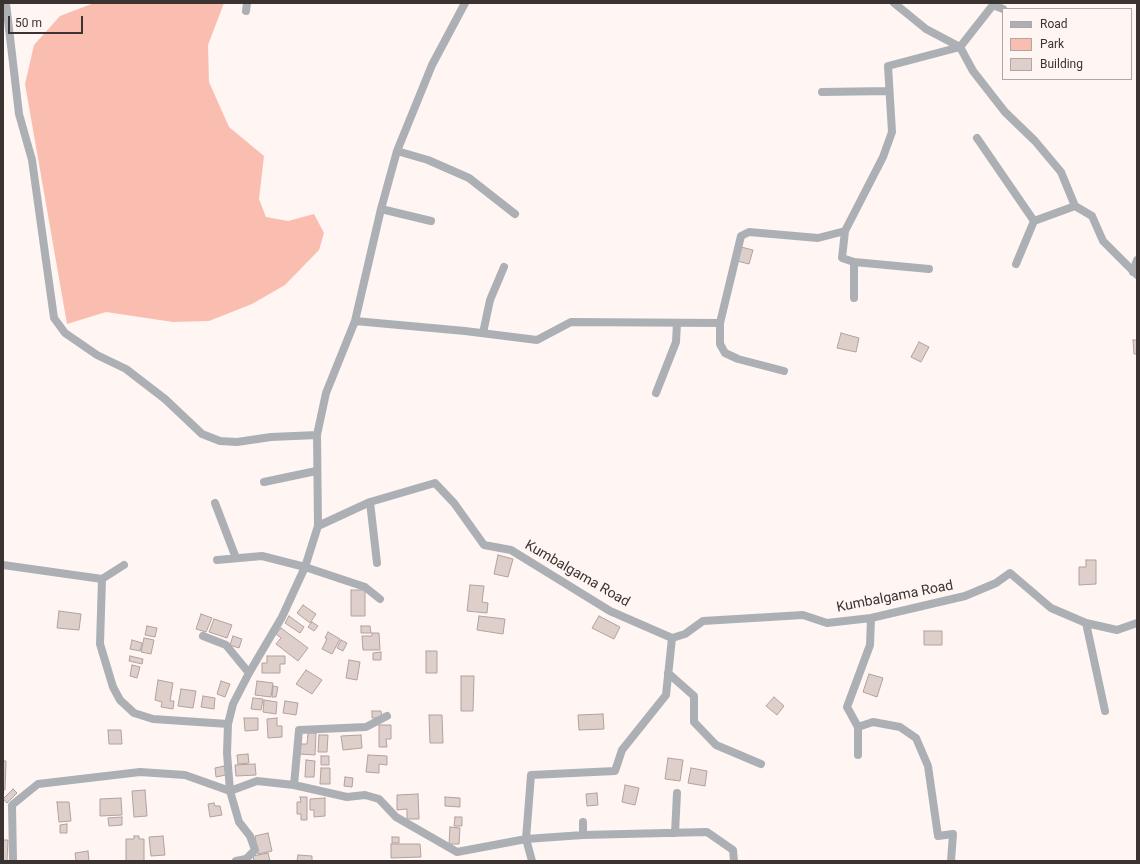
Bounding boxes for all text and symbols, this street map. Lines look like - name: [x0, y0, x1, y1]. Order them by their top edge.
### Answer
- scale bar: [10, 8, 85, 34]
- legend: [1002, 8, 1132, 80]
- text: 50 m: [15, 16, 42, 30]
- text: Road: [1040, 17, 1068, 31]
- text: Park: [1040, 37, 1064, 51]
- text: Building: [1040, 57, 1083, 71]
- street label: Kumbalgama Road: [522, 537, 632, 611]
- street label: Kumbalgama Road: [835, 577, 955, 617]

